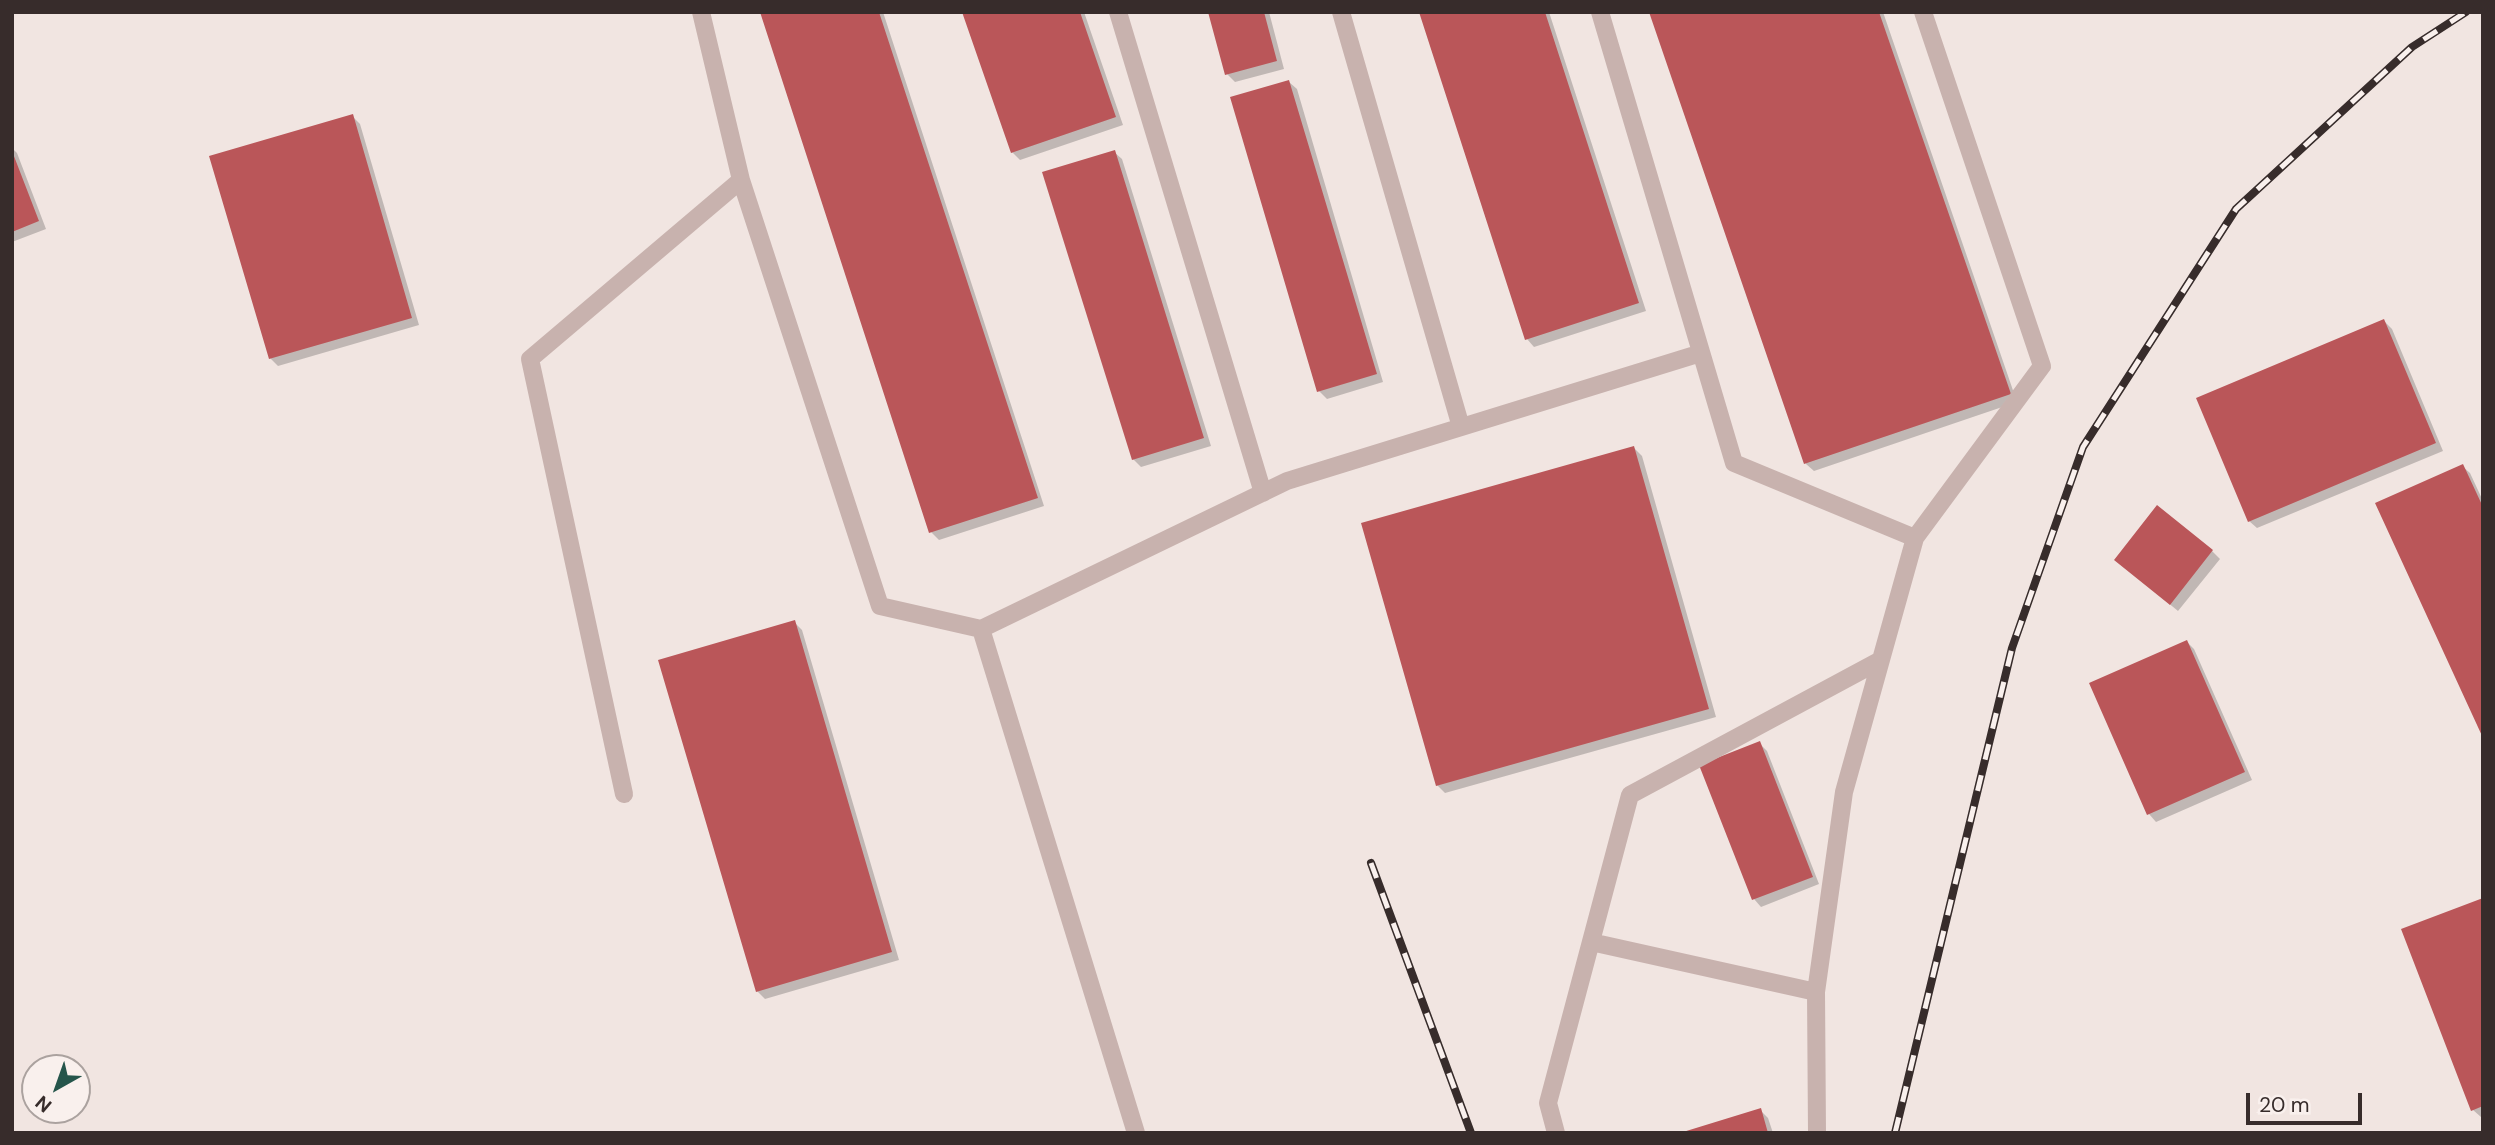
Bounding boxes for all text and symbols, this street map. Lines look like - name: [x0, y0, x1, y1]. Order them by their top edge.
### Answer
- north arrow: [21, 1054, 91, 1124]
- scale bar: [2250, 1078, 2366, 1122]
- text: N: [30, 1090, 57, 1118]
- text: 20 m: [2259, 1091, 2310, 1119]

